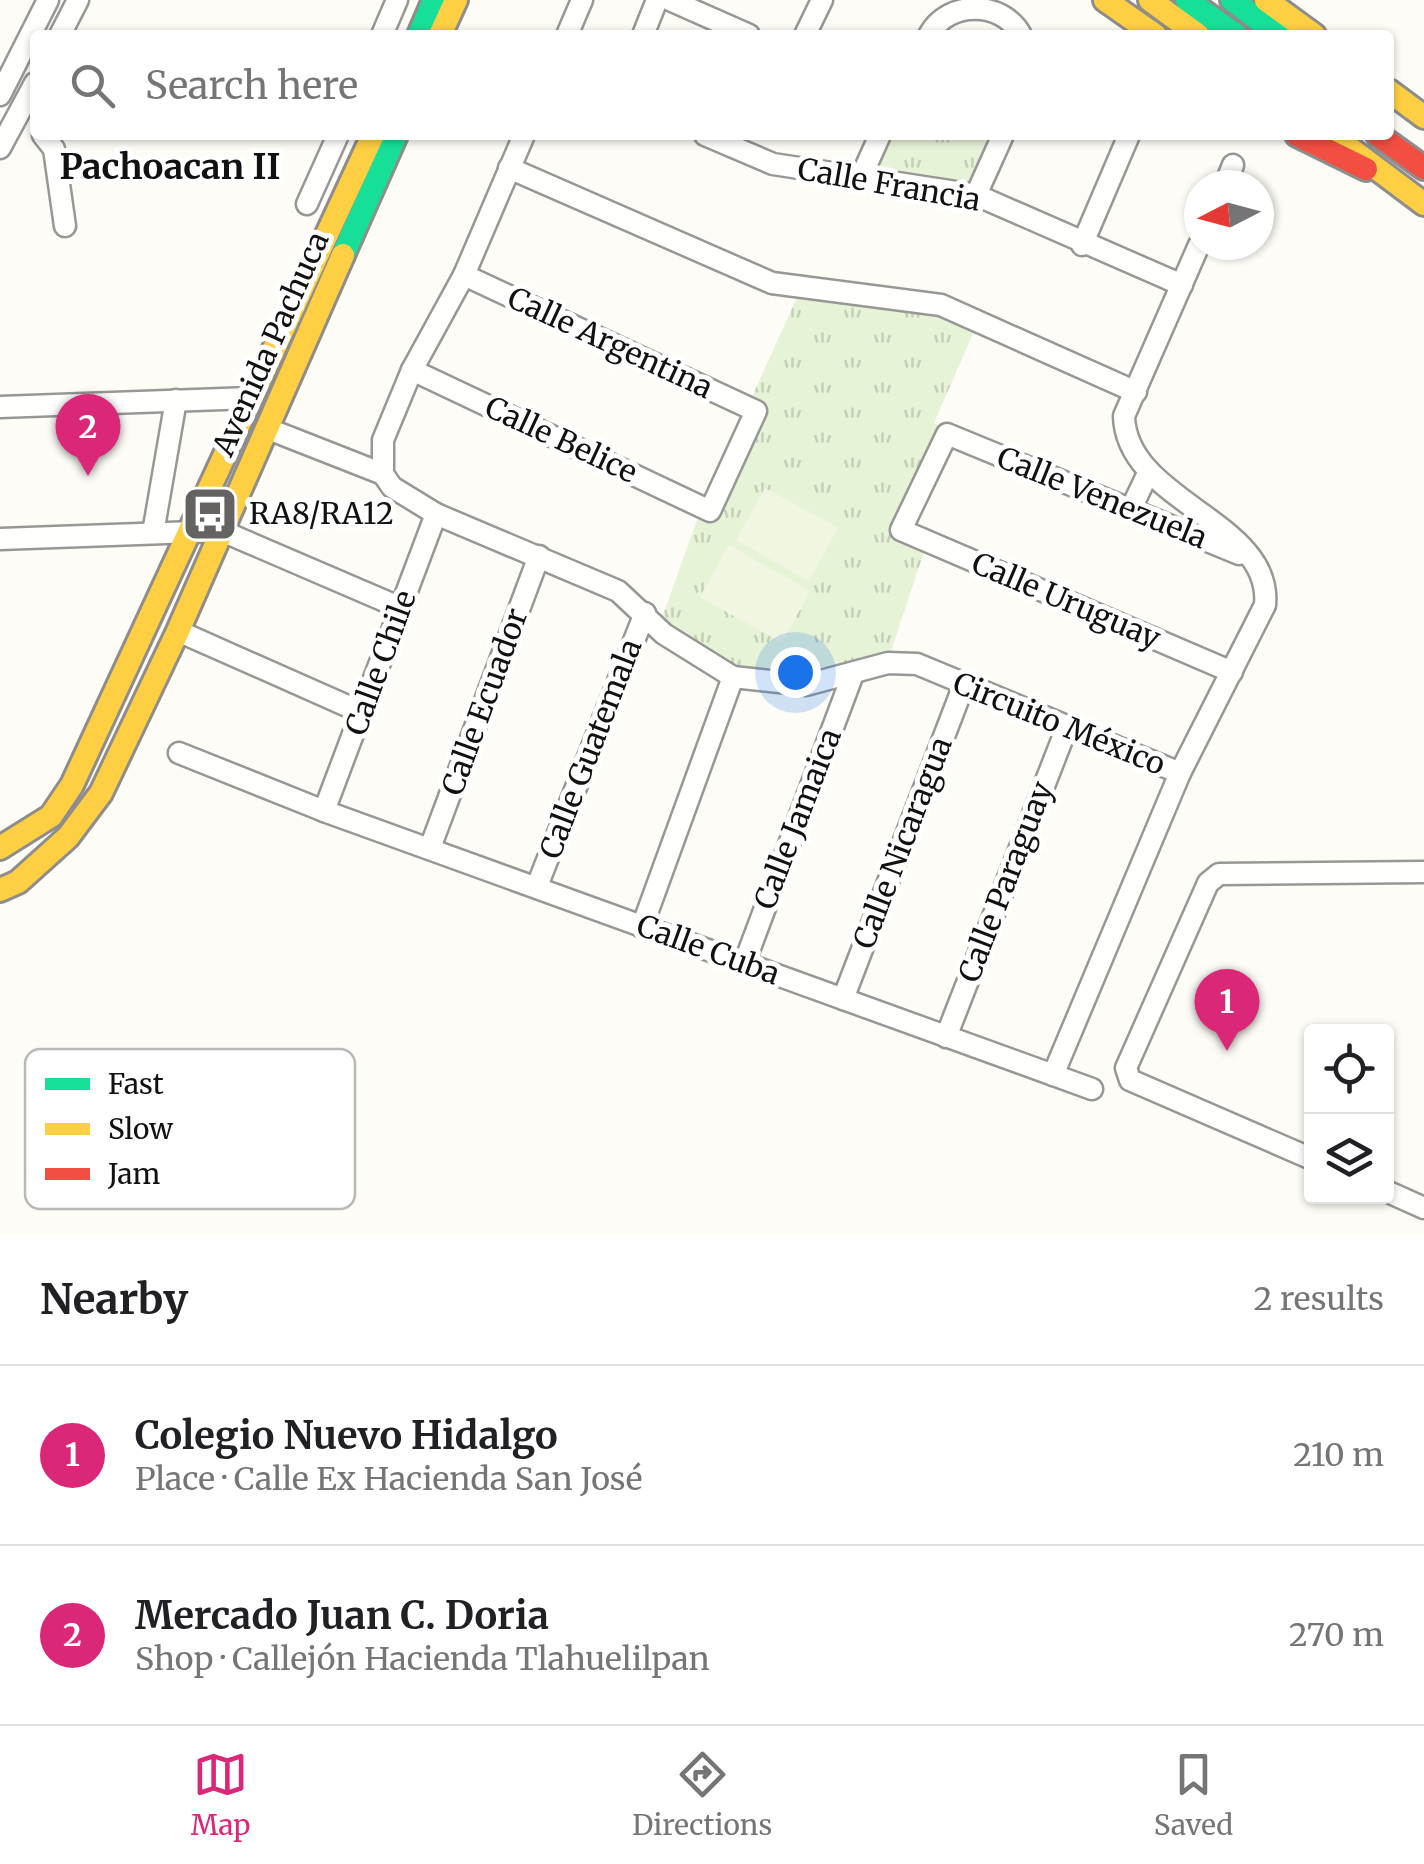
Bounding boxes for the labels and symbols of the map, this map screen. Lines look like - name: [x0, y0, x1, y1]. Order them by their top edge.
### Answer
- district label: Pachoacan II: [59, 145, 281, 189]
- street label: Calle Francia: [795, 149, 984, 219]
- north arrow: [1184, 170, 1274, 260]
- street label: Avenida Pachuca: [203, 226, 337, 463]
- street label: Calle Argentina: [502, 278, 719, 406]
- street label: Calle Belice: [479, 387, 643, 491]
- pin: 2: [56, 394, 120, 476]
- street label: Calle Venezuela: [992, 438, 1213, 556]
- bus stop icon: RA8/RA12: [180, 484, 240, 544]
- place label: RA8/RA12: [249, 494, 394, 532]
- street label: Calle Uruguay: [966, 543, 1167, 657]
- street label: Calle Chile: [336, 585, 424, 740]
- street label: Calle Ecuador: [433, 603, 535, 800]
- street label: Calle Guatemala: [531, 634, 649, 864]
- your location: [770, 647, 821, 698]
- street label: Circuito México: [948, 663, 1171, 783]
- street label: Calle Jamaica: [745, 723, 849, 914]
- street label: Calle Nicaragua: [844, 732, 960, 954]
- street label: Calle Paraguay: [949, 776, 1061, 987]
- street label: Calle Cuba: [632, 906, 785, 992]
- pin: 1: [1194, 968, 1260, 1051]
- legend: [25, 1049, 355, 1209]
- text: Fast: [108, 1066, 164, 1102]
- text: Slow: [108, 1111, 173, 1147]
- text: Jam: [107, 1156, 161, 1192]

